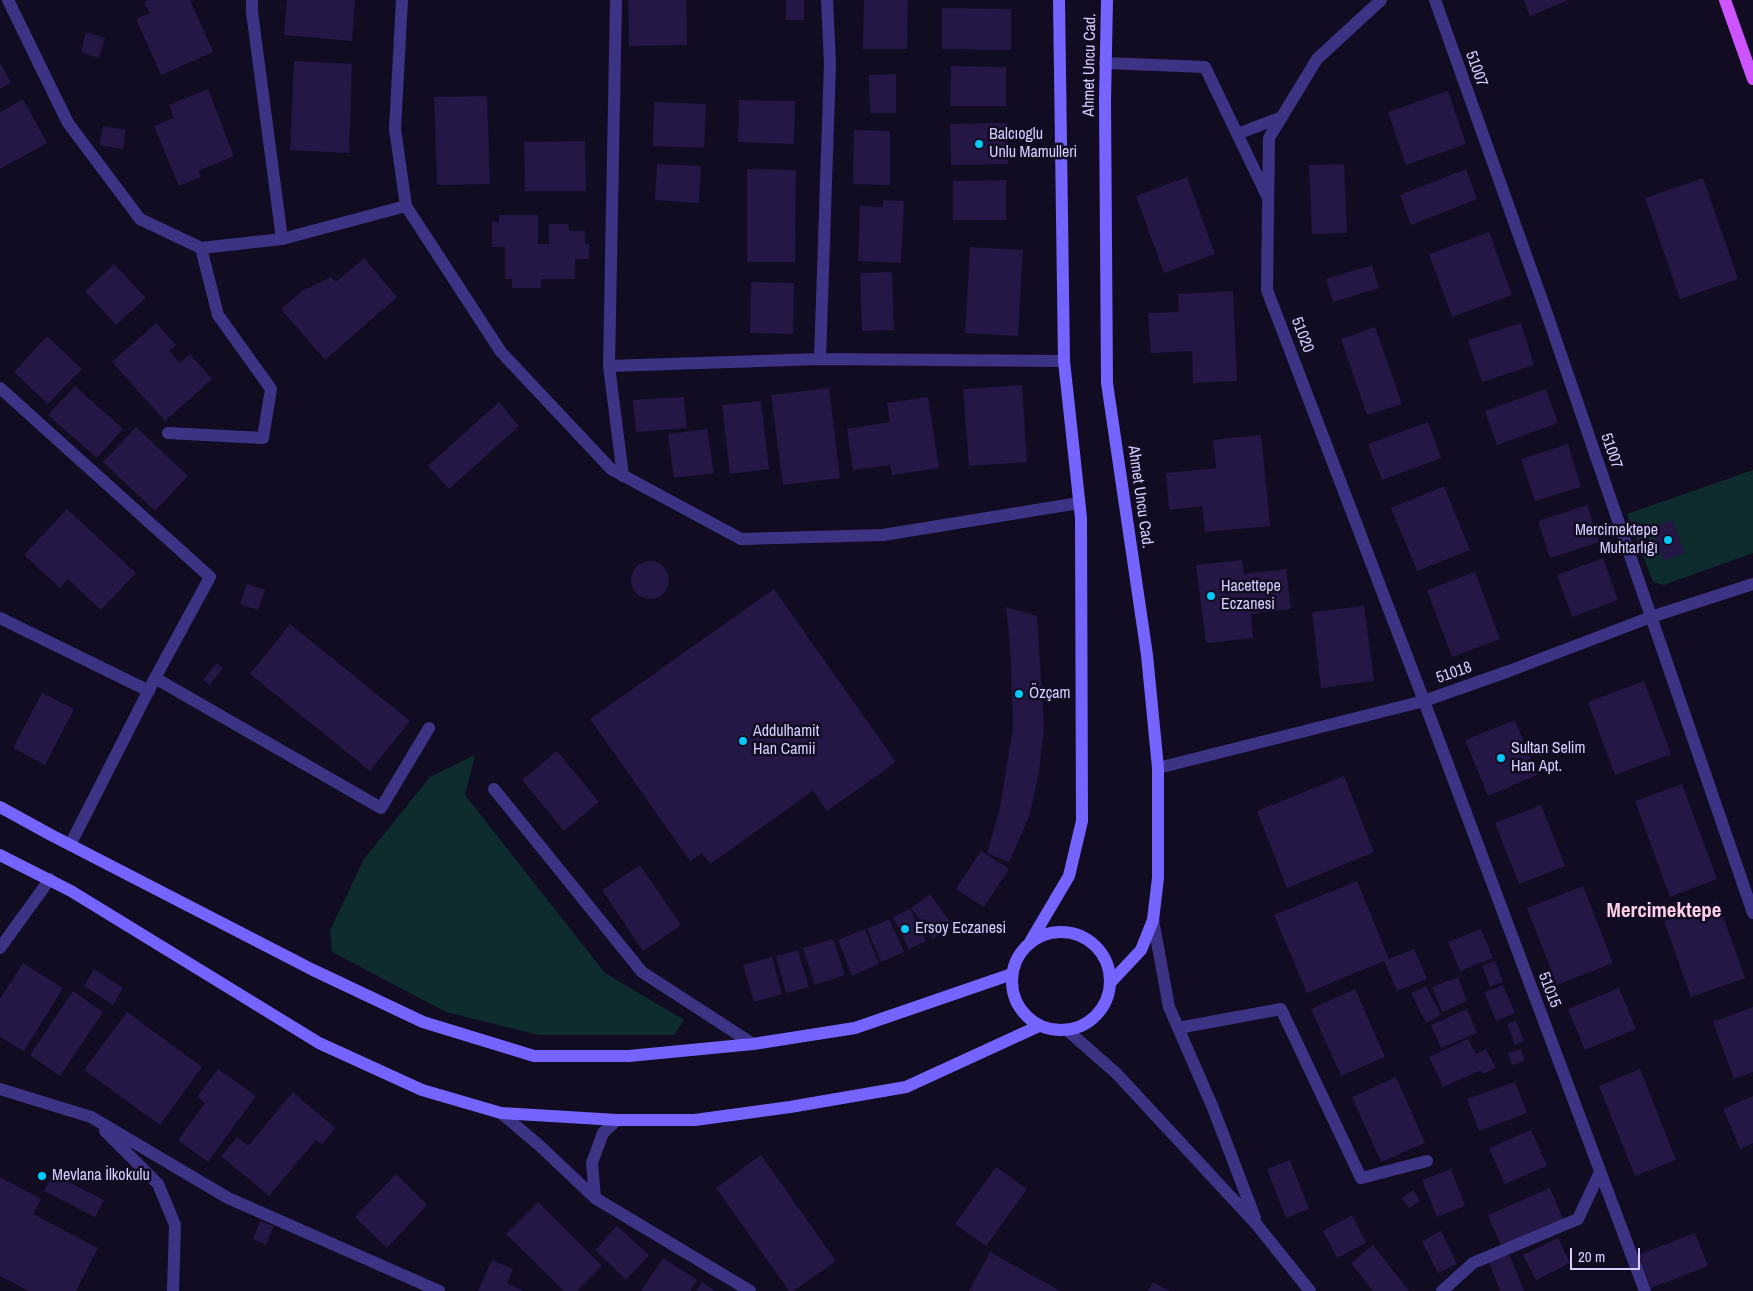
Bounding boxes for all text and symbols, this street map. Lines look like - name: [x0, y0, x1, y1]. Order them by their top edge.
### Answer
- street label: Ahmet Uncu Cad.: [1079, 13, 1101, 117]
- street label: 51007: [1461, 49, 1491, 89]
- place label: Balcıoglu Unlu Mamulleri: [989, 125, 1077, 163]
- marker: Balcıoglu Unlu Mamulleri: [973, 138, 985, 150]
- street label: 51020: [1287, 315, 1317, 355]
- street label: 51007: [1596, 431, 1626, 471]
- street label: Ahmet Uncu Cad.: [1123, 444, 1157, 550]
- place label: Mercimektepe Muhtarlığı: [1575, 521, 1658, 559]
- marker: Mercimektepe Muhtarlığı: [1662, 534, 1674, 546]
- place label: Hacettepe Eczanesi: [1221, 577, 1281, 615]
- marker: Hacettepe Eczanesi: [1205, 590, 1217, 602]
- street label: 51018: [1434, 658, 1474, 688]
- place label: Özçam: [1029, 684, 1071, 704]
- marker: Özçam: [1013, 688, 1025, 700]
- place label: Addulhamit Han Camii: [753, 722, 819, 760]
- marker: Addulhamit Han Camii: [737, 735, 749, 747]
- place label: Sultan Selim Han Apt.: [1511, 739, 1585, 777]
- marker: Sultan Selim Han Apt.: [1495, 752, 1507, 764]
- district label: Mercimektepe: [1607, 898, 1721, 924]
- place label: Ersoy Eczanesi: [915, 919, 1006, 939]
- marker: Ersoy Eczanesi: [899, 923, 911, 935]
- street label: 51015: [1534, 970, 1564, 1010]
- place label: Mevlana İlkokulu: [52, 1166, 150, 1186]
- marker: Mevlana İlkokulu: [36, 1170, 48, 1182]
- scale bar: [1573, 1238, 1643, 1270]
- text: 20 m: [1578, 1246, 1605, 1267]

